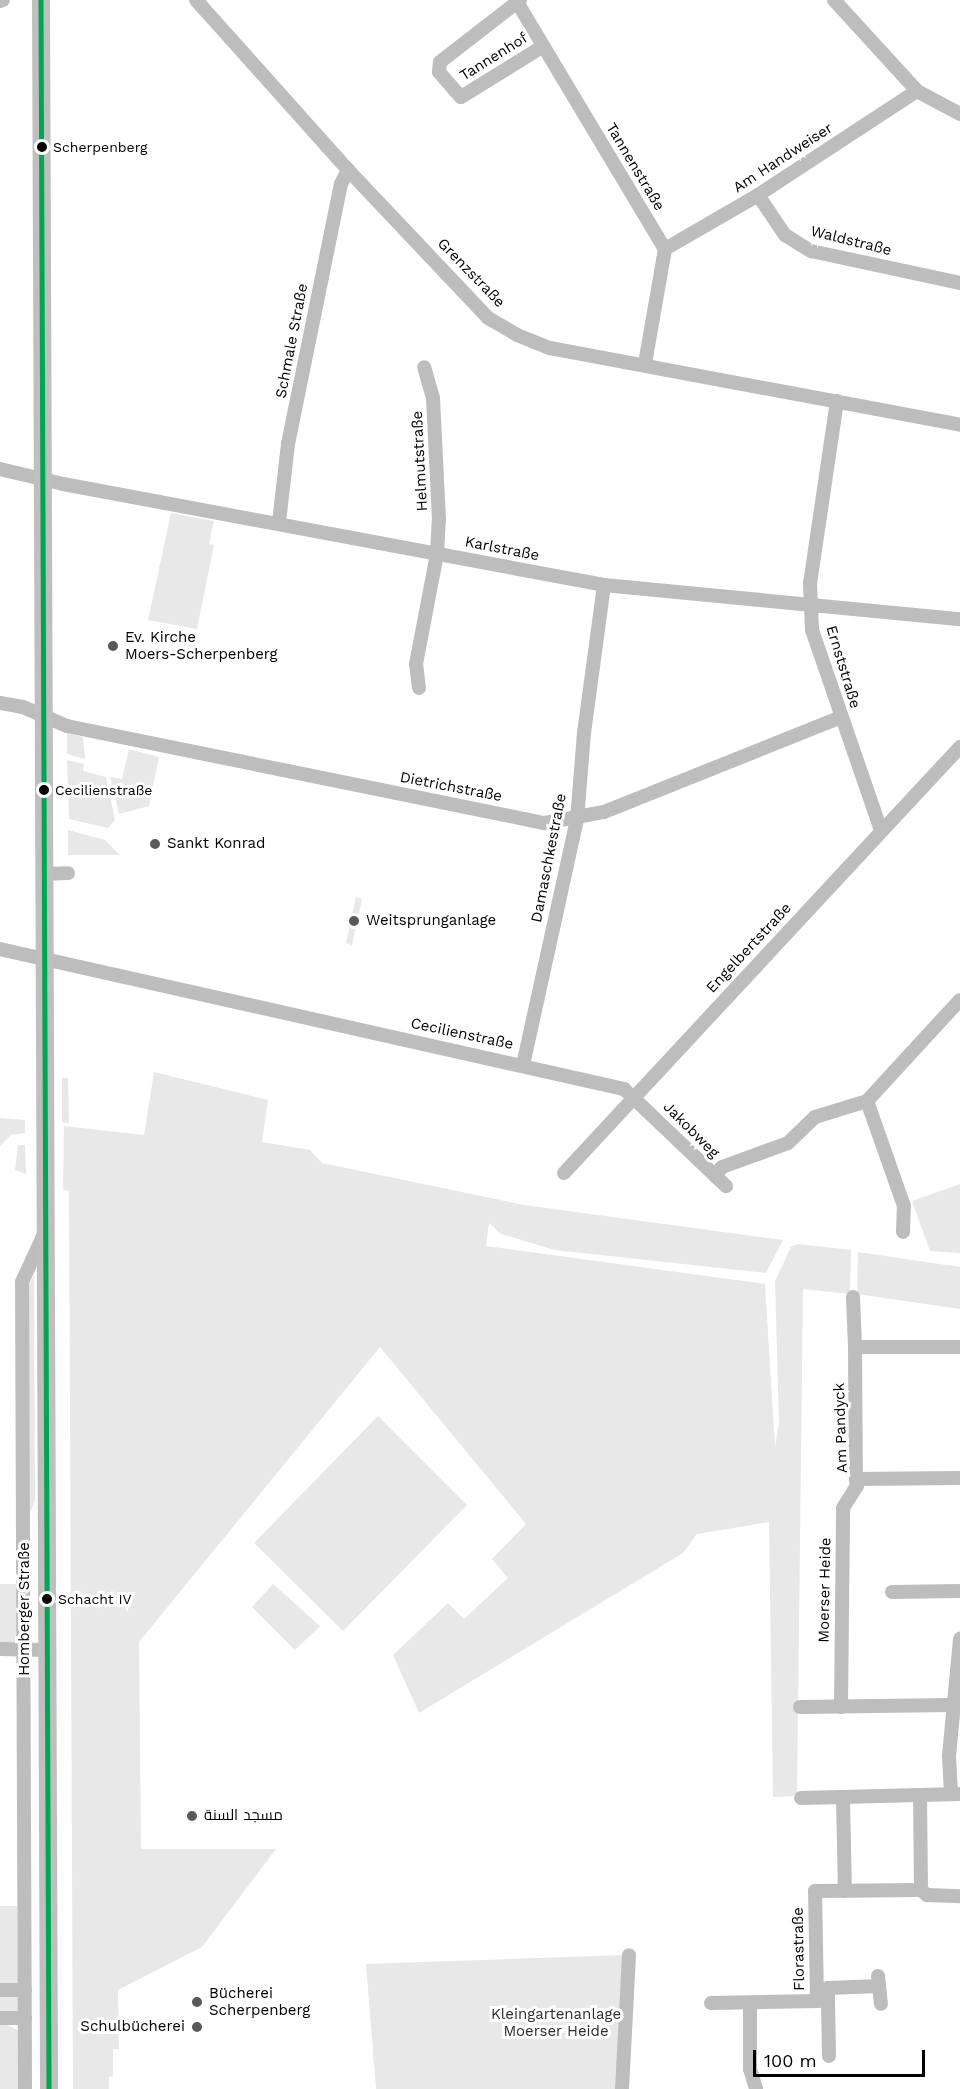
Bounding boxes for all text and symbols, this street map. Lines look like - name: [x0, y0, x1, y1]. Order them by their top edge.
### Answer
- street label: Tannenhof: [457, 29, 531, 85]
- street label: Am Handweiser: [730, 119, 836, 197]
- street label: Tannenstraße: [602, 120, 668, 214]
- place label: Scherpenberg: [53, 139, 147, 155]
- marker: Scherpenberg: [36, 141, 48, 153]
- street label: Waldstraße: [809, 222, 893, 260]
- street label: Grenzstraße: [434, 235, 508, 311]
- street label: Schmale Straße: [272, 282, 312, 400]
- street label: Helmutstraße: [408, 410, 432, 512]
- street label: Karlstraße: [463, 533, 541, 565]
- street label: Ernststraße: [822, 623, 864, 711]
- place label: Ev. Kirche Moers-Scherpenberg: [125, 628, 278, 663]
- marker: Ev. Kirche Moers-Scherpenberg: [106, 639, 120, 653]
- street label: Dietrichstraße: [398, 768, 504, 806]
- place label: Cecilienstraße: [55, 782, 152, 798]
- marker: Cecilienstraße: [38, 784, 50, 796]
- street label: Damaschkestraße: [528, 792, 570, 924]
- place label: Sankt Konrad: [167, 835, 265, 853]
- marker: Sankt Konrad: [148, 837, 162, 851]
- street label: Engelbertstraße: [703, 899, 795, 997]
- place label: Weitsprunganlage: [366, 912, 496, 930]
- marker: Weitsprunganlage: [347, 914, 361, 928]
- street label: Cecilienstraße: [409, 1014, 515, 1054]
- street label: Jakobweg: [659, 1098, 723, 1162]
- street label: Am Pandyck: [830, 1383, 852, 1473]
- street label: Moerser Heide: [815, 1537, 835, 1643]
- street label: Homberger Straße: [16, 1542, 34, 1676]
- place label: Schacht IV: [58, 1591, 132, 1607]
- marker: Schacht IV: [41, 1593, 53, 1605]
- place label: مسجد السنة: [204, 1807, 283, 1825]
- marker: مسجد السنة: [185, 1809, 199, 1823]
- street label: Florastraße: [789, 1907, 809, 1991]
- place label: Bücherei Scherpenberg: [209, 1984, 310, 2019]
- marker: Bücherei Scherpenberg: [190, 1995, 204, 2009]
- park label: Kleingartenanlage Moerser Heide: [491, 2005, 621, 2040]
- place label: Schulbücherei: [80, 2018, 185, 2036]
- marker: Schulbücherei: [190, 2020, 204, 2034]
- scale bar: [756, 2038, 928, 2076]
- text: 100 m: [764, 2050, 817, 2071]

